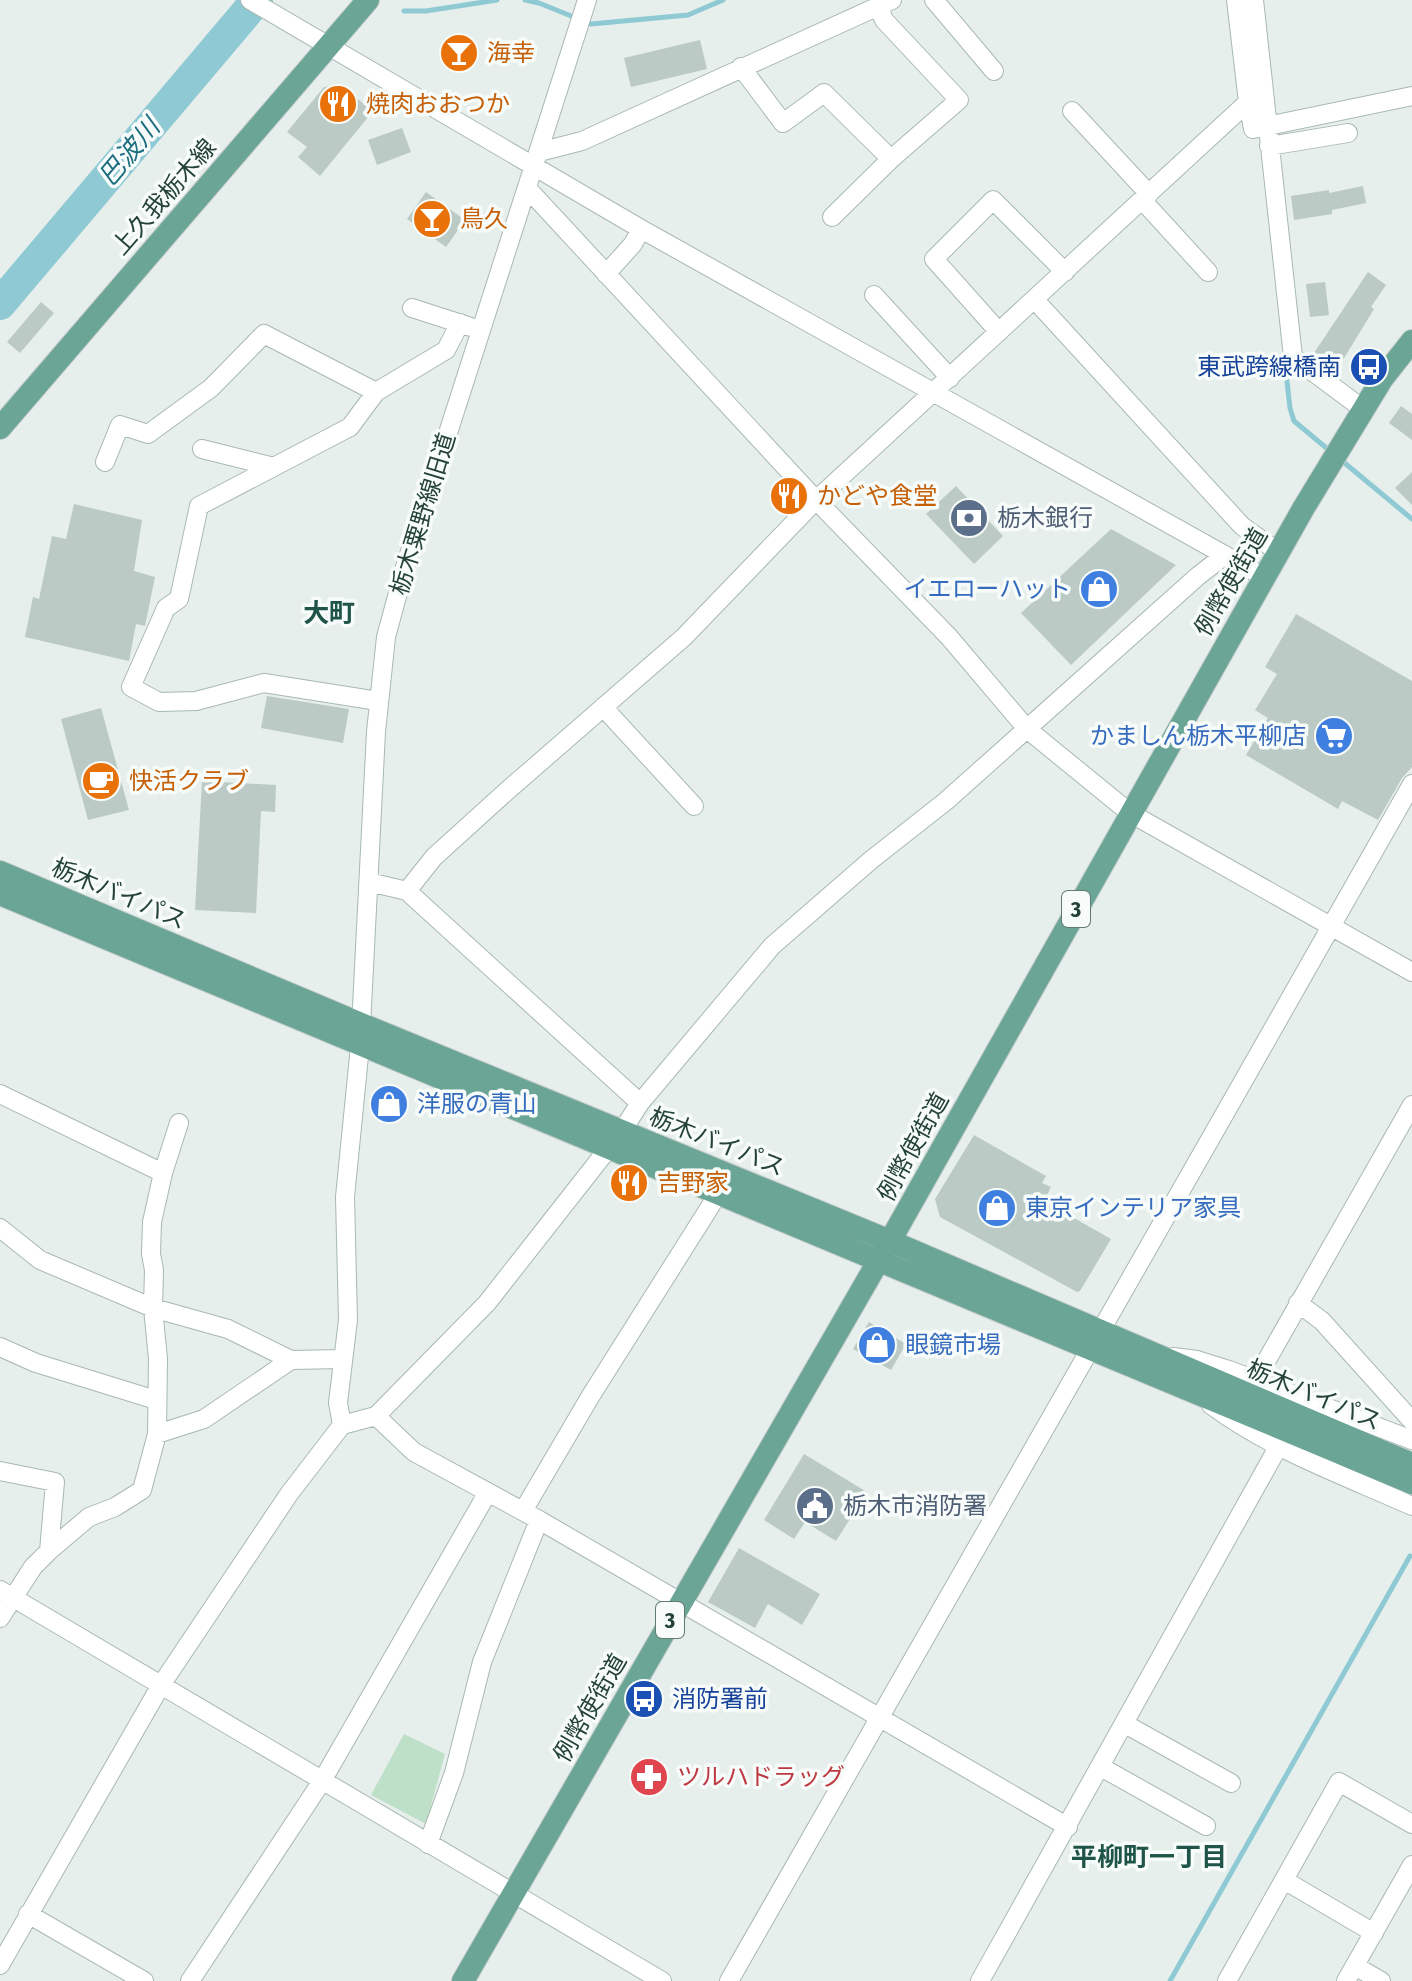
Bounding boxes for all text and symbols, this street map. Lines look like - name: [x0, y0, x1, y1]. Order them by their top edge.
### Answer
- bar icon: 海幸: [438, 32, 480, 74]
- place label: 海幸: [487, 39, 535, 67]
- restaurant icon: 焼肉おおつか: [317, 83, 359, 125]
- place label: 焼肉おおつか: [366, 90, 510, 118]
- water label: 巴波川: [92, 110, 168, 192]
- street label: 上久我栃木線: [106, 133, 222, 261]
- bar icon: 鳥久: [411, 198, 453, 240]
- place label: 鳥久: [460, 205, 508, 233]
- bus stop icon: 東武跨線橋南: [1348, 346, 1390, 388]
- place label: 東武跨線橋南: [1197, 353, 1341, 381]
- street label: 栃木粟野線旧道: [385, 430, 461, 598]
- restaurant icon: かどや食堂: [768, 475, 810, 517]
- place label: かどや食堂: [817, 482, 937, 510]
- bank icon: 栃木銀行: [948, 497, 990, 539]
- place label: 栃木銀行: [997, 504, 1093, 532]
- street label: 例幣使街道: [1189, 523, 1273, 641]
- shop icon: イエローハット: [1078, 568, 1120, 610]
- place label: イエローハット: [904, 575, 1071, 603]
- district label: 大町: [303, 598, 355, 629]
- supermarket icon: かましん栃木平柳店: [1313, 715, 1355, 757]
- place label: かましん栃木平柳店: [1090, 722, 1306, 750]
- cafe icon: 快活クラブ: [80, 760, 122, 802]
- place label: 快活クラブ: [129, 767, 249, 795]
- street label: 栃木バイパス: [47, 853, 191, 935]
- road number: 3: [1062, 891, 1090, 927]
- shop icon: 洋服の青山: [368, 1083, 410, 1125]
- street label: 例幣使街道: [872, 1088, 954, 1206]
- place label: 洋服の青山: [417, 1090, 537, 1118]
- street label: 栃木バイパス: [645, 1102, 789, 1182]
- restaurant icon: 吉野家: [608, 1162, 650, 1204]
- place label: 吉野家: [657, 1169, 729, 1197]
- shop icon: 東京インテリア家具: [976, 1187, 1018, 1229]
- place label: 東京インテリア家具: [1025, 1194, 1241, 1222]
- shop icon: 眼鏡市場: [856, 1324, 898, 1366]
- place label: 眼鏡市場: [905, 1331, 1001, 1359]
- street label: 栃木バイパス: [1242, 1354, 1386, 1436]
- public building icon: 栃木市消防署: [794, 1485, 836, 1527]
- place label: 栃木市消防署: [843, 1492, 987, 1520]
- road number: 3: [656, 1602, 684, 1638]
- street label: 例幣使街道: [548, 1649, 632, 1767]
- bus stop icon: 消防署前: [623, 1678, 665, 1720]
- place label: 消防署前: [672, 1685, 768, 1713]
- pharmacy icon: ツルハドラッグ: [628, 1756, 670, 1798]
- place label: ツルハドラッグ: [677, 1763, 845, 1791]
- district label: 平柳町一丁目: [1071, 1842, 1227, 1873]

